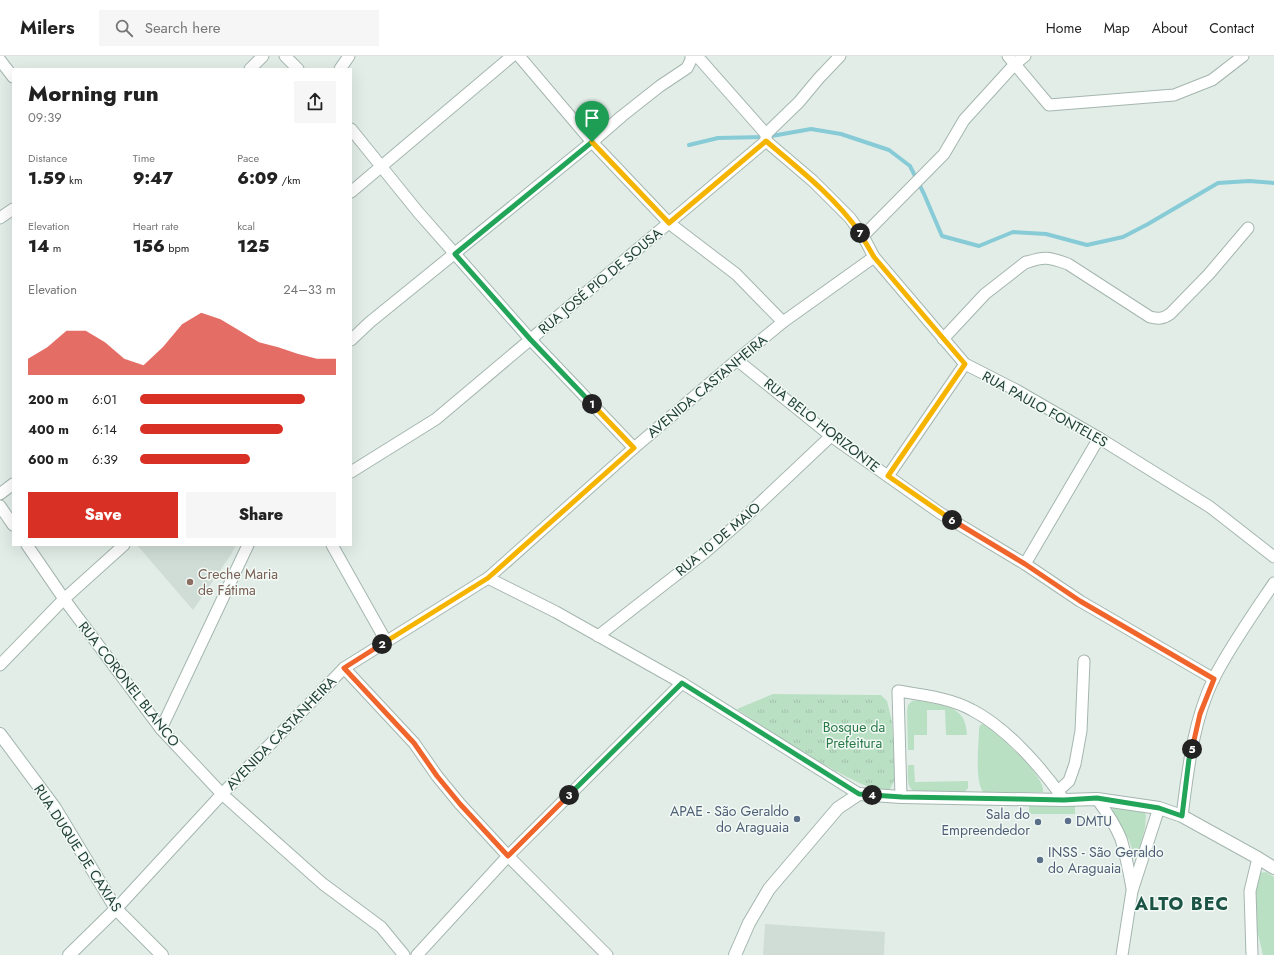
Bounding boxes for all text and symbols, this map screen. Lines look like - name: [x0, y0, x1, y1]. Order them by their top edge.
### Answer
- search box: [99, 10, 379, 46]
- text: Milers: [20, 14, 75, 41]
- icon: search: [113, 17, 135, 39]
- text: Search here: [145, 17, 221, 39]
- text: Home: [1046, 18, 1082, 38]
- text: Map: [1104, 18, 1130, 38]
- text: About: [1152, 18, 1187, 38]
- text: Contact: [1209, 18, 1254, 38]
- text: Morning run: [28, 77, 159, 109]
- button: share: [294, 81, 336, 123]
- pin: [575, 101, 609, 142]
- icon: arrive: [581, 107, 603, 129]
- text: 09:39: [28, 108, 62, 127]
- text: Distance: [28, 150, 67, 166]
- text: Time: [133, 150, 155, 166]
- text: Pace: [237, 150, 259, 166]
- text: 1.59: [28, 166, 66, 190]
- text: 9:47: [133, 166, 173, 190]
- text: 6:09: [237, 166, 278, 190]
- text: km: [66, 172, 83, 188]
- text: /km: [278, 172, 301, 188]
- text: Elevation: [28, 218, 70, 234]
- text: Heart rate: [133, 218, 179, 234]
- text: kcal: [237, 218, 255, 234]
- street label: RUA JOSÉ PIO DE SOUSA: [534, 223, 667, 339]
- pin: 7: [850, 223, 870, 243]
- text: 7: [857, 225, 863, 241]
- text: 14: [28, 234, 49, 258]
- text: 156: [133, 234, 165, 258]
- text: 125: [237, 234, 269, 258]
- text: m: [49, 240, 61, 256]
- text: bpm: [165, 240, 189, 256]
- text: Elevation: [28, 280, 77, 299]
- text: 24–33 m: [283, 280, 336, 299]
- street label: AVENIDA CASTANHEIRA: [643, 329, 772, 442]
- street label: RUA PAULO FONTELES: [979, 366, 1112, 452]
- street label: RUA BELO HORIZONTE: [760, 373, 884, 477]
- text: 200 m: [28, 390, 68, 409]
- text: 6:01: [92, 390, 117, 409]
- pin: 1: [582, 394, 602, 414]
- text: 1: [589, 396, 595, 412]
- text: 400 m: [28, 420, 69, 439]
- text: 6:14: [92, 420, 117, 439]
- text: 600 m: [28, 450, 68, 469]
- text: 6:39: [92, 450, 118, 469]
- button: Save: [28, 492, 178, 538]
- button: Share: [186, 492, 336, 538]
- street label: RUA 10 DE MAIO: [671, 497, 765, 581]
- pin: 6: [942, 510, 962, 530]
- text: 6: [948, 512, 956, 528]
- place label: Creche Maria de Fátima: [198, 564, 278, 600]
- marker: Creche Maria de Fátima: [185, 577, 195, 587]
- street label: RUA CORONEL BLANCO: [74, 617, 184, 751]
- pin: 2: [372, 634, 392, 654]
- text: 2: [378, 636, 386, 652]
- street label: AVENIDA CASTANHEIRA: [221, 671, 341, 794]
- park label: Bosque da Prefeitura: [823, 717, 885, 753]
- pin: 5: [1182, 739, 1202, 759]
- text: 5: [1188, 741, 1196, 757]
- street label: RUA DUQUE DE CAXIAS: [29, 780, 127, 916]
- pin: 3: [559, 785, 579, 805]
- pin: 4: [862, 785, 882, 805]
- text: 3: [566, 787, 572, 803]
- text: 4: [868, 787, 876, 803]
- place label: APAE - São Geraldo do Araguaia: [670, 801, 789, 837]
- place label: Sala do Empreendedor: [941, 804, 1030, 840]
- place label: DMTU: [1076, 811, 1112, 831]
- marker: APAE - São Geraldo do Araguaia: [792, 814, 802, 824]
- marker: DMTU: [1063, 816, 1073, 826]
- marker: Sala do Empreendedor: [1033, 817, 1043, 827]
- place label: INSS - São Geraldo do Araguaia: [1048, 842, 1164, 878]
- marker: INSS - São Geraldo do Araguaia: [1035, 855, 1045, 865]
- district label: ALTO BEC: [1134, 891, 1229, 917]

